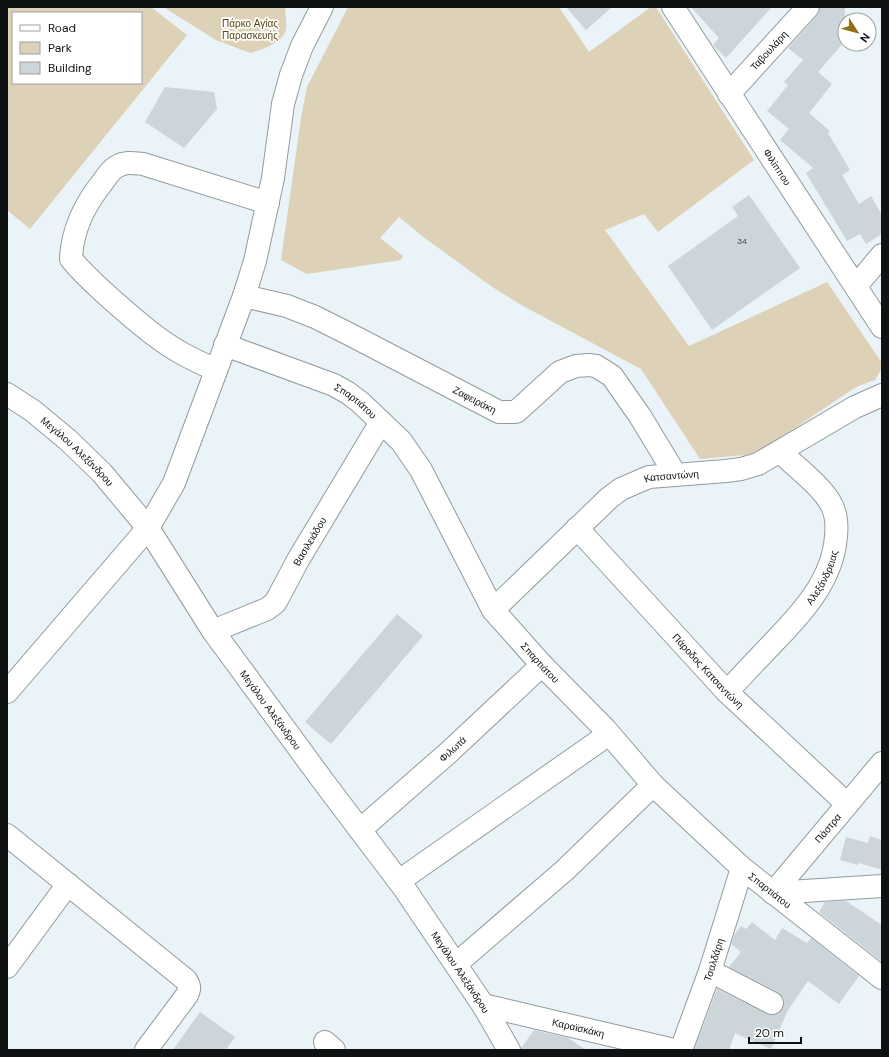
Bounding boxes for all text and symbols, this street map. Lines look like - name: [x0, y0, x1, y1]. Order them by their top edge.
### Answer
- legend: [12, 12, 142, 84]
- north arrow: [837, 12, 877, 52]
- park label: Πάρκο Αγίας Παρασκευής: [222, 17, 278, 42]
- text: Road: [48, 20, 76, 36]
- street label: Ταβουλάρη: [748, 28, 790, 73]
- text: N: [857, 31, 873, 45]
- text: Park: [48, 40, 72, 56]
- text: Building: [48, 60, 92, 76]
- street label: Φιλίππου: [760, 146, 794, 188]
- house number: 34: [737, 236, 747, 246]
- street label: Σπαρτιάτου: [332, 381, 379, 422]
- street label: Ζαφειράκη: [451, 383, 498, 416]
- street label: Μεγάλου Αλεξάνδρου: [38, 414, 116, 489]
- street label: Κατσαντώνη: [642, 467, 699, 486]
- street label: Βασιλειάδου: [290, 515, 329, 568]
- street label: Αλεξάνδρειας: [803, 549, 841, 608]
- street label: Πάροδος Κατσαντώνη: [670, 631, 746, 711]
- street label: Σπαρτιάτου: [518, 640, 562, 686]
- street label: Μεγάλου Αλεξάνδρου: [237, 668, 304, 752]
- street label: Φιλωτά: [436, 733, 469, 765]
- street label: Πάστρα: [812, 811, 844, 846]
- street label: Σπαρτιάτου: [746, 870, 794, 911]
- street label: Μεγάλου Αλεξάνδρου: [428, 929, 492, 1015]
- street label: Τσαλδάρη: [701, 937, 727, 983]
- street label: Καραϊσκάκη: [551, 1016, 606, 1040]
- scale bar: [749, 1019, 801, 1045]
- text: 20 m: [755, 1025, 784, 1041]

